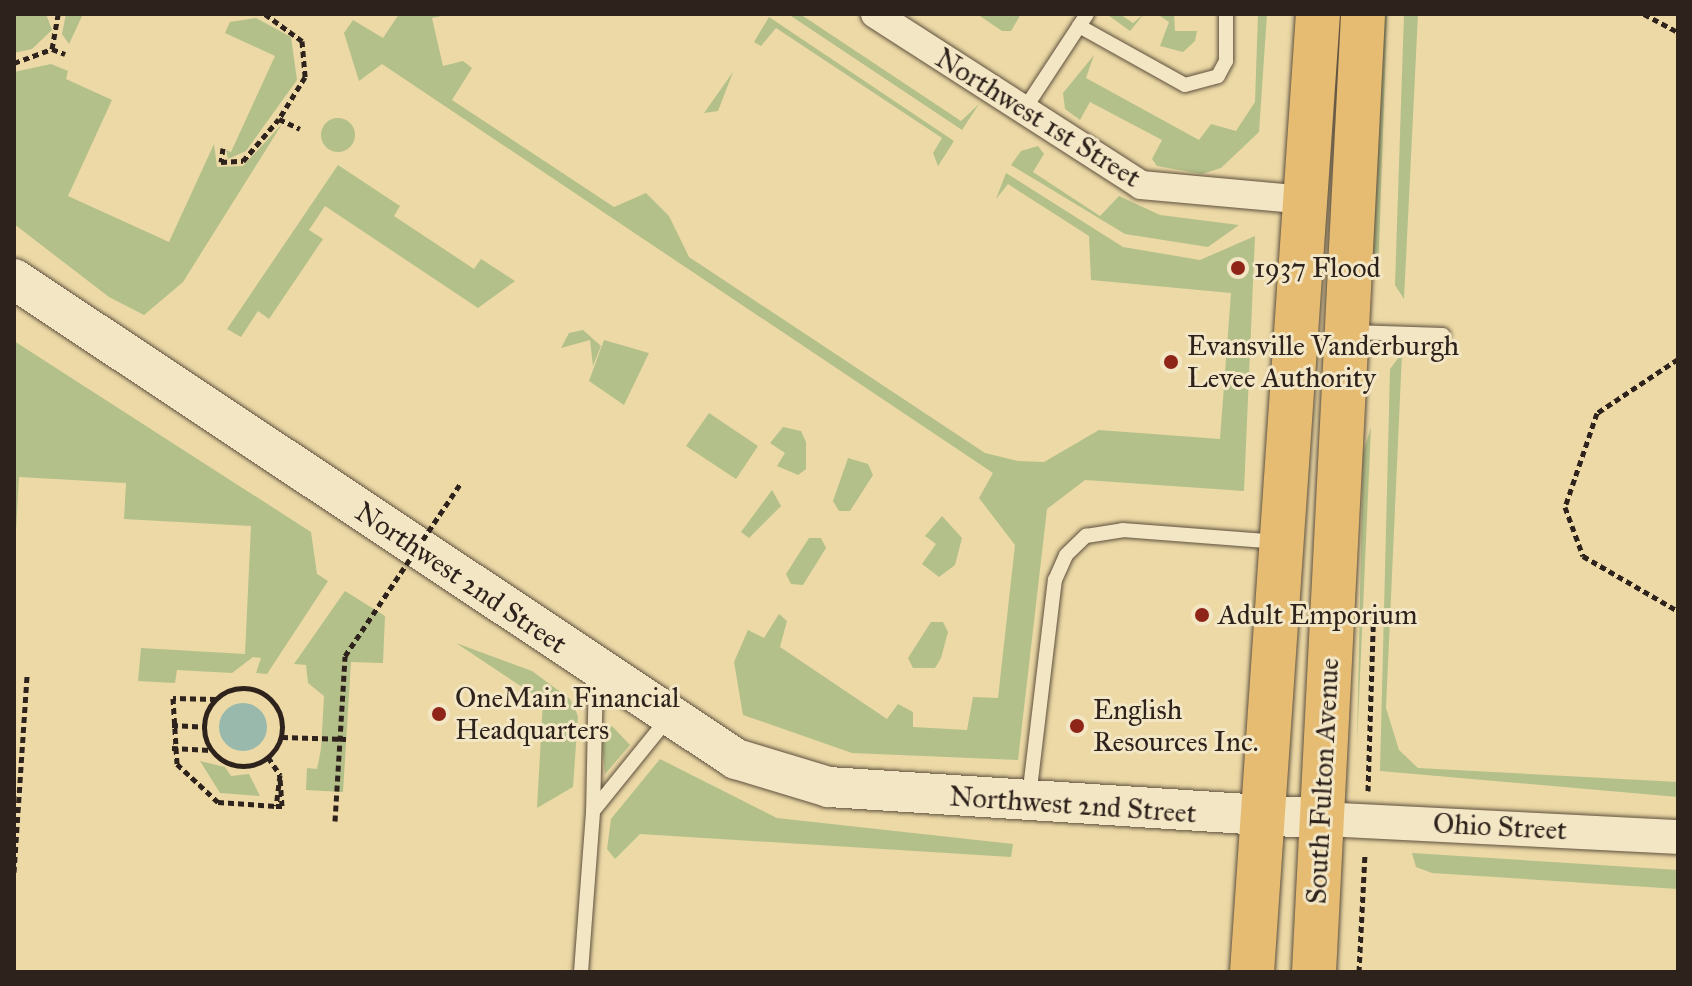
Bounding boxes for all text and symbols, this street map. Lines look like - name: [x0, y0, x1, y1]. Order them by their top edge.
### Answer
- street label: Northwest 1st Street: [929, 41, 1147, 195]
- place label: 1937 Flood: [1254, 251, 1381, 285]
- marker: 1937 Flood: [1229, 259, 1247, 277]
- place label: Evansville Vanderburgh Levee Authority: [1187, 329, 1459, 395]
- marker: Evansville Vanderburgh Levee Authority: [1162, 353, 1180, 371]
- street label: Northwest 2nd Street: [349, 495, 573, 661]
- place label: Adult Emporium: [1218, 598, 1417, 632]
- marker: Adult Emporium: [1193, 606, 1211, 624]
- street label: South Fulton Avenue: [1300, 657, 1346, 905]
- place label: OneMain Financial Headquarters: [455, 681, 680, 747]
- place label: English Resources Inc.: [1093, 693, 1259, 759]
- marker: OneMain Financial Headquarters: [430, 705, 448, 723]
- marker: English Resources Inc.: [1068, 717, 1086, 735]
- street label: Northwest 2nd Street: [948, 780, 1198, 830]
- street label: Ohio Street: [1432, 807, 1568, 847]

